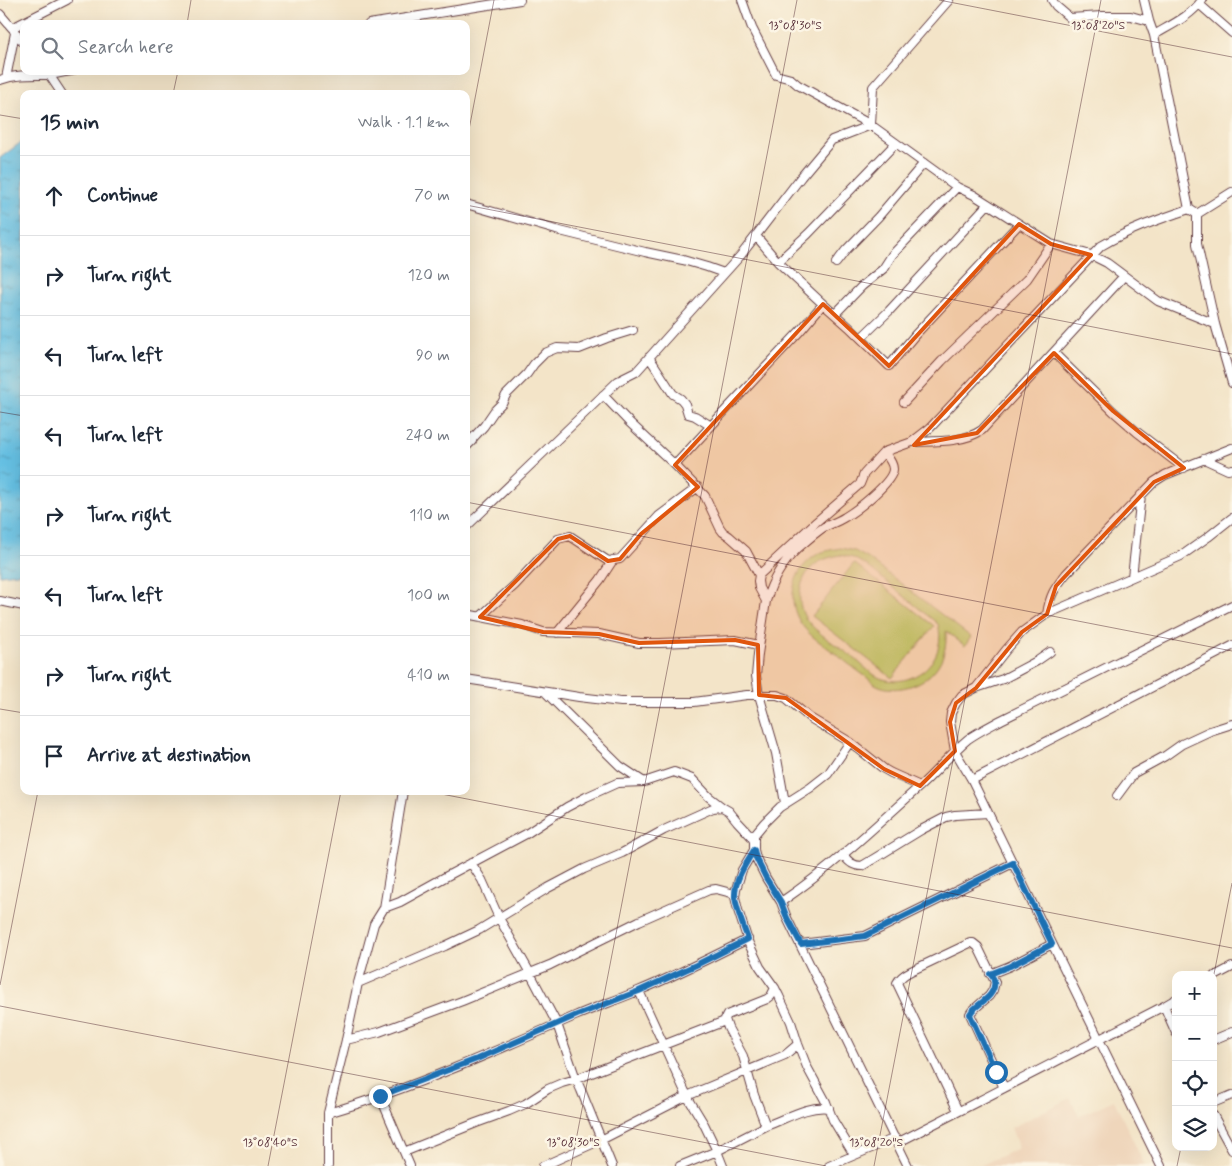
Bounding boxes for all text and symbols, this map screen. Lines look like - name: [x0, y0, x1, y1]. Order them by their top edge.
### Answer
- text: 13°08'30"S: [768, 18, 822, 34]
- text: 13°08'20"S: [1071, 18, 1125, 34]
- search box: [20, 20, 470, 75]
- icon: search: [38, 34, 66, 62]
- text: Search here: [78, 35, 174, 60]
- text: 15 min: [40, 109, 100, 137]
- text: Walk · 1.1 km: [358, 112, 450, 133]
- icon: ahead: [40, 182, 68, 210]
- text: Continue: [87, 183, 158, 208]
- text: 70 m: [414, 185, 450, 206]
- icon: right: [40, 262, 68, 290]
- text: Turn right: [87, 263, 171, 288]
- text: 120 m: [408, 265, 450, 286]
- icon: left: [40, 342, 68, 370]
- text: Turn left: [87, 343, 163, 368]
- text: 90 m: [416, 345, 450, 366]
- icon: left: [40, 422, 68, 450]
- text: Turn left: [87, 423, 163, 448]
- text: 240 m: [406, 425, 450, 446]
- icon: right: [40, 502, 68, 530]
- text: Turn right: [87, 503, 171, 528]
- text: 110 m: [409, 505, 450, 526]
- icon: left: [40, 582, 68, 610]
- text: Turn left: [87, 583, 163, 608]
- text: 100 m: [407, 585, 450, 606]
- icon: right: [40, 662, 68, 690]
- text: Turn right: [87, 663, 171, 688]
- text: 410 m: [407, 665, 450, 686]
- icon: arrive: [40, 742, 68, 770]
- text: Arrive at destination: [87, 743, 251, 768]
- map controls: [1172, 971, 1217, 1151]
- button: +: [1172, 971, 1217, 1016]
- button: −: [1172, 1016, 1217, 1061]
- route start: [985, 1061, 1008, 1084]
- button: locate: [1172, 1061, 1217, 1106]
- route end: [369, 1085, 392, 1108]
- button: layers: [1172, 1106, 1217, 1151]
- text: 13°08'40"S: [242, 1135, 298, 1151]
- text: 13°08'30"S: [546, 1135, 600, 1151]
- text: 13°08'20"S: [849, 1135, 903, 1151]

